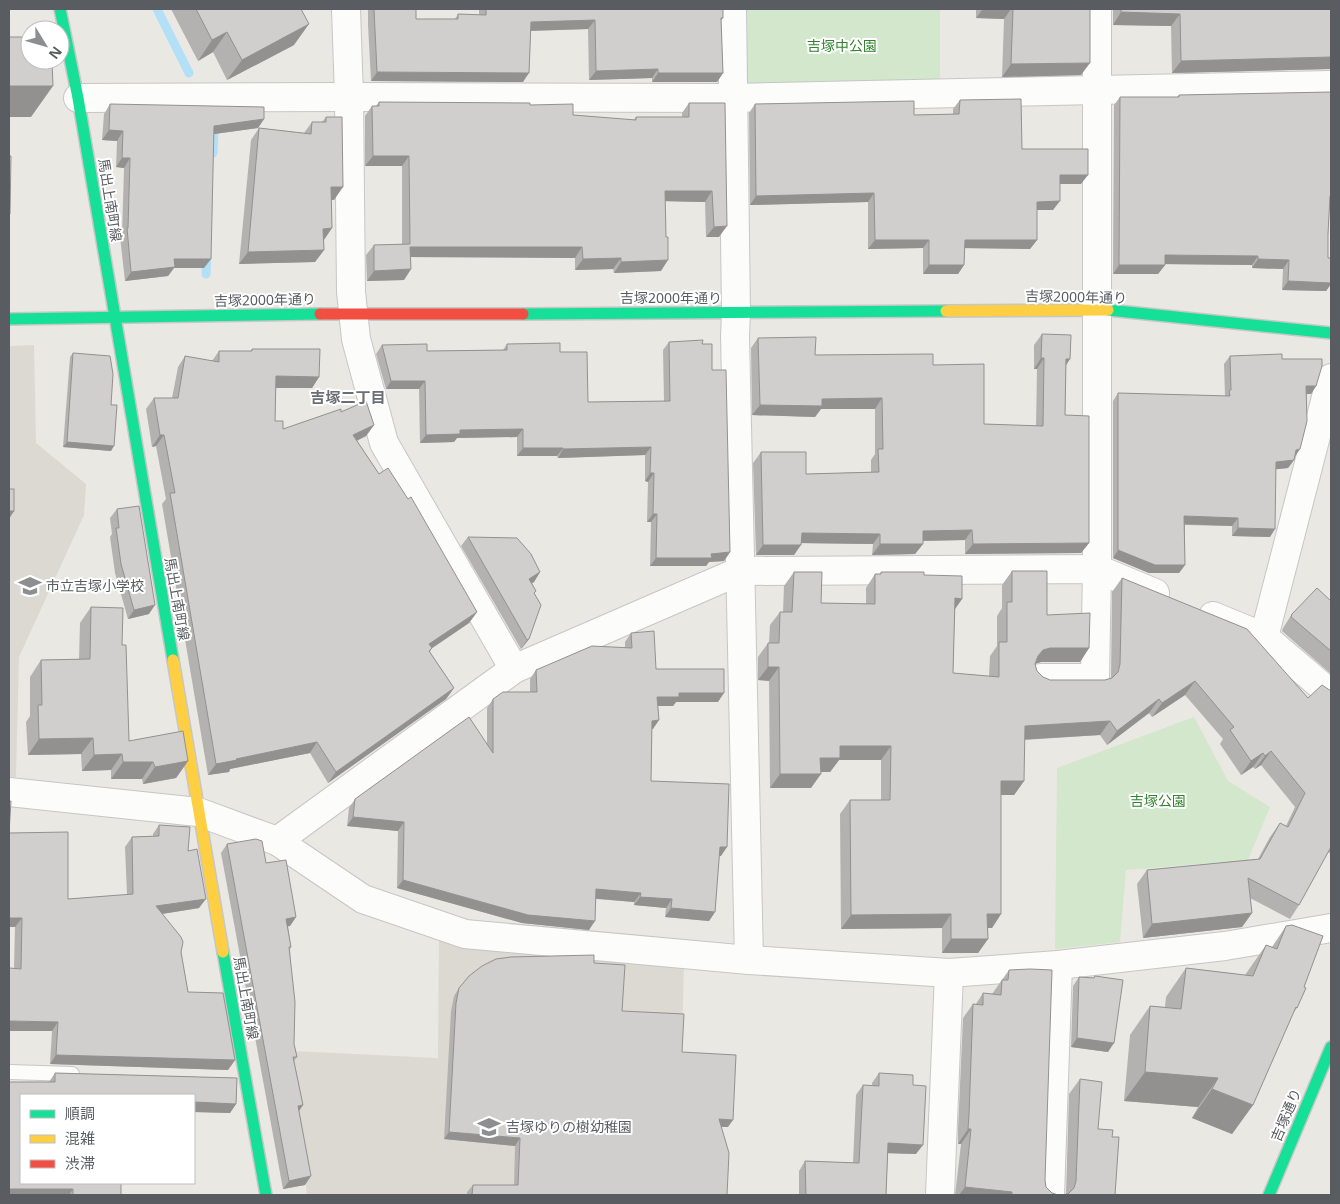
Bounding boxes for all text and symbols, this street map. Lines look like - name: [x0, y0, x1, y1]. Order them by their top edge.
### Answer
- north arrow: [20, 20, 70, 70]
- park label: 吉塚中公園: [807, 36, 877, 55]
- text: N: [45, 43, 67, 63]
- street label: 馬出上南町線: [95, 157, 126, 243]
- street label: 吉塚2000年通り: [1025, 286, 1127, 307]
- street label: 吉塚2000年通り: [620, 288, 722, 307]
- street label: 吉塚2000年通り: [214, 289, 316, 310]
- district label: 吉塚二丁目: [310, 387, 386, 407]
- street label: 馬出上南町線: [161, 556, 194, 642]
- school or university icon: 市立吉塚小学校: [17, 573, 43, 599]
- place label: 市立吉塚小学校: [46, 576, 144, 595]
- park label: 吉塚公園: [1130, 791, 1186, 810]
- street label: 馬出上南町線: [230, 955, 263, 1041]
- street label: 吉塚通り: [1266, 1085, 1305, 1144]
- legend: [20, 1094, 195, 1184]
- text: 順調: [65, 1103, 95, 1123]
- school or university icon: 吉塚ゆりの樹幼稚園: [476, 1114, 502, 1140]
- place label: 吉塚ゆりの樹幼稚園: [506, 1117, 632, 1136]
- text: 混雑: [65, 1128, 95, 1148]
- text: 渋滞: [65, 1153, 95, 1173]

